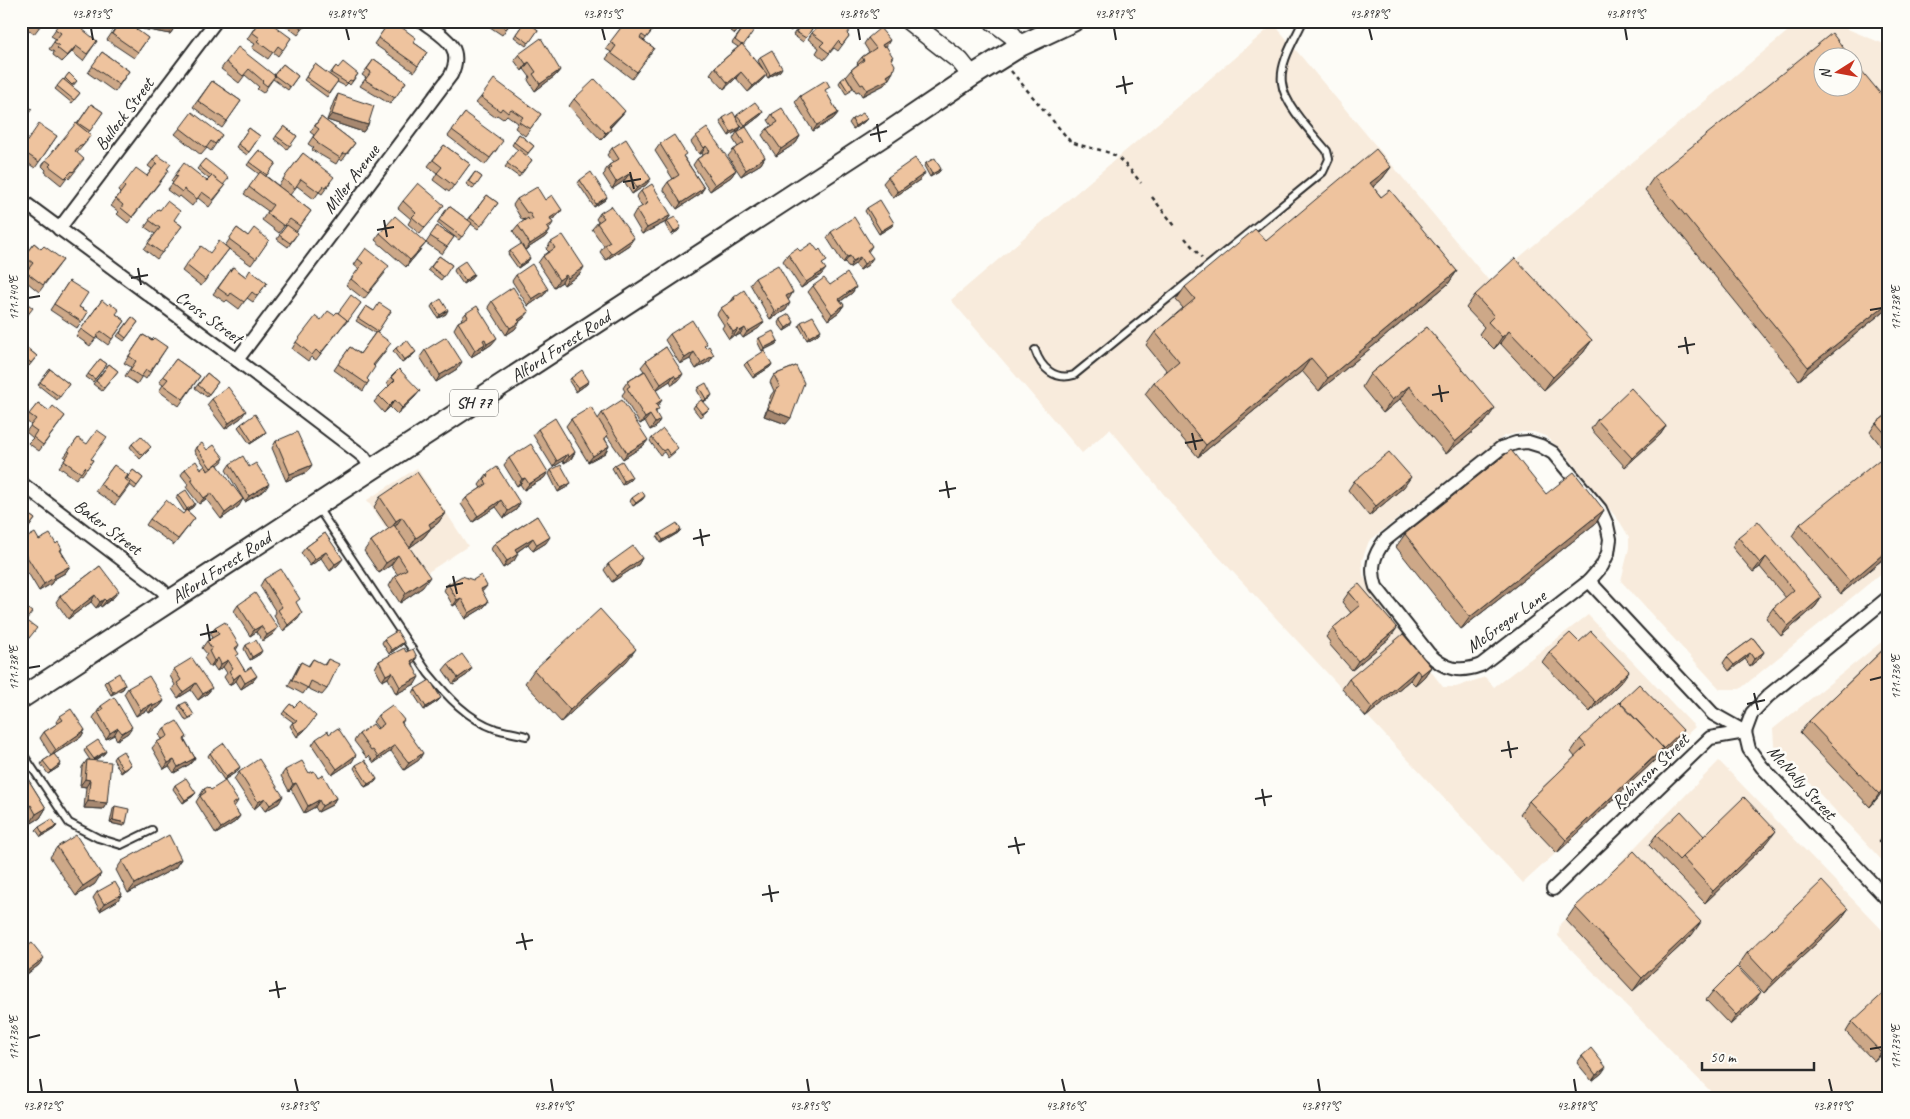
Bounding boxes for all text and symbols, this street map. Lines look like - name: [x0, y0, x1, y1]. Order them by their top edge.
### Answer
- text: 43.893°S: [72, 6, 112, 22]
- text: 43.894°S: [327, 6, 367, 22]
- text: 43.895°S: [583, 6, 623, 22]
- text: 43.896°S: [839, 6, 879, 22]
- text: 43.897°S: [1095, 6, 1135, 22]
- text: 43.898°S: [1350, 6, 1390, 22]
- text: 43.899°S: [1606, 6, 1646, 22]
- north arrow: [1812, 48, 1862, 98]
- text: N: [1816, 66, 1835, 80]
- street label: Bullock Street: [90, 72, 160, 155]
- street label: Miller Avenue: [318, 139, 385, 218]
- text: 171.740°E: [6, 274, 22, 320]
- text: 171.738°E: [1888, 284, 1904, 330]
- street label: Cross Street: [171, 286, 249, 350]
- street label: Alford Forest Road: [506, 304, 617, 387]
- road number: SH 77: [450, 389, 498, 416]
- street label: Baker Street: [70, 494, 148, 561]
- street label: Alford Forest Road: [167, 525, 278, 608]
- street label: McGregor Lane: [1462, 584, 1551, 657]
- text: 171.738°E: [6, 644, 22, 690]
- text: 171.736°E: [1888, 653, 1904, 699]
- street label: Robinson Street: [1607, 727, 1695, 813]
- street label: McNally Street: [1763, 740, 1842, 825]
- text: 171.736°E: [6, 1014, 22, 1060]
- text: 171.734°E: [1888, 1023, 1904, 1069]
- scale bar: [1702, 1039, 1815, 1071]
- text: 50 m: [1710, 1048, 1737, 1067]
- text: 43.892°S: [23, 1098, 63, 1114]
- text: 43.893°S: [279, 1098, 319, 1114]
- text: 43.894°S: [534, 1098, 574, 1114]
- text: 43.895°S: [790, 1098, 830, 1114]
- text: 43.896°S: [1046, 1098, 1086, 1114]
- text: 43.897°S: [1301, 1098, 1341, 1114]
- text: 43.898°S: [1557, 1098, 1597, 1114]
- text: 43.899°S: [1813, 1098, 1853, 1114]

